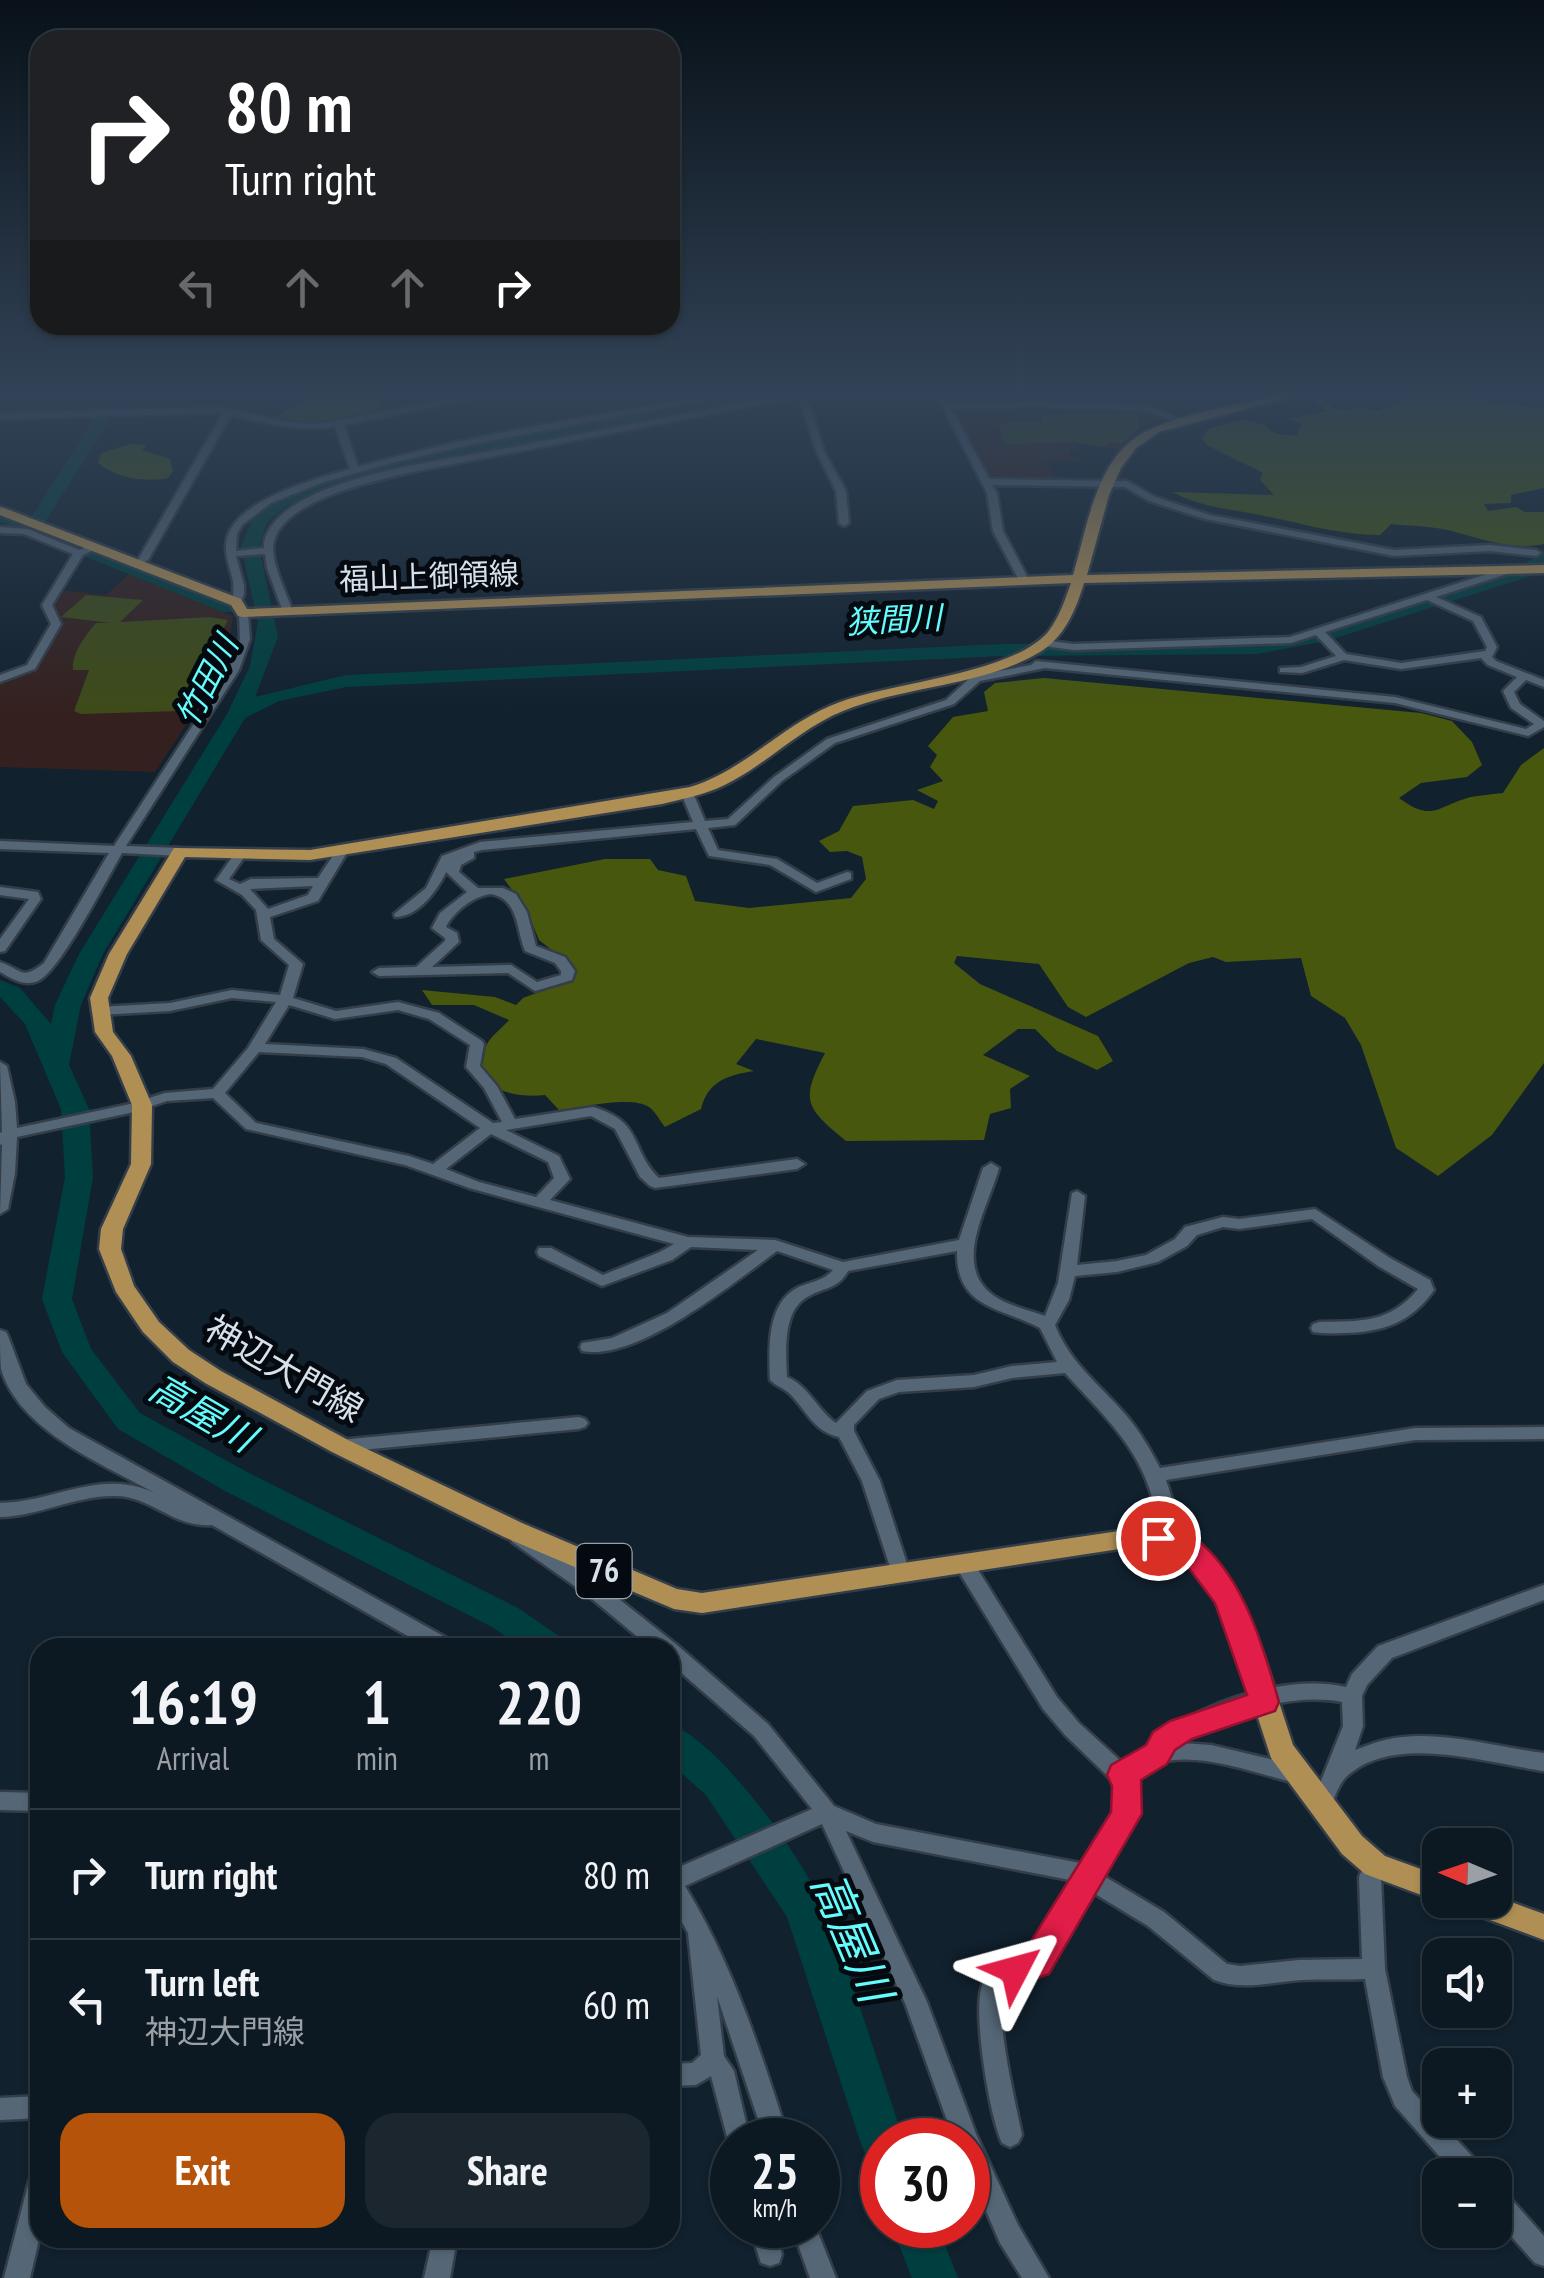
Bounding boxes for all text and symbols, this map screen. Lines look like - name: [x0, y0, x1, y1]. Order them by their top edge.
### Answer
- text: 80 m: [225, 61, 353, 151]
- icon: right: [60, 70, 190, 200]
- text: Turn right: [225, 149, 376, 207]
- icon: left: [170, 260, 225, 315]
- icon: ahead: [275, 260, 330, 315]
- icon: ahead: [380, 260, 435, 315]
- icon: right: [485, 260, 540, 315]
- street label: 福山上御領線: [338, 553, 520, 598]
- water label: 狭間川: [845, 595, 946, 642]
- water label: 竹田川: [166, 626, 248, 733]
- street label: 神辺大門線: [197, 1304, 372, 1432]
- water label: 高屋川: [141, 1362, 268, 1463]
- pin: [1116, 1496, 1201, 1581]
- icon: arrive: [1131, 1511, 1186, 1566]
- road number: 76: [576, 1544, 632, 1598]
- text: 16:19: [128, 1663, 258, 1741]
- text: 1: [363, 1663, 391, 1741]
- text: 220: [496, 1663, 582, 1741]
- text: Arrival: [157, 1737, 229, 1779]
- text: min: [356, 1737, 398, 1779]
- text: m: [528, 1737, 549, 1779]
- north arrow: [1422, 1828, 1512, 1918]
- map controls: [1422, 1828, 1512, 2248]
- icon: right: [60, 1847, 115, 1902]
- text: Turn right: [145, 1850, 277, 1899]
- text: 80 m: [583, 1850, 650, 1899]
- water label: 高屋川: [800, 1863, 908, 2014]
- position arrow: [963, 1918, 1067, 2022]
- button: sound: [1422, 1938, 1512, 2028]
- text: Turn left: [145, 1957, 259, 2006]
- icon: left: [60, 1977, 115, 2032]
- text: 60 m: [583, 1980, 650, 2029]
- text: 神辺大門線: [145, 2010, 305, 2052]
- button: +: [1422, 2048, 1512, 2138]
- button: Exit: [60, 2113, 345, 2228]
- button: Share: [365, 2113, 650, 2228]
- speed limit sign: 30: [860, 2118, 990, 2248]
- text: 25: [751, 2138, 799, 2203]
- button: −: [1422, 2158, 1512, 2248]
- text: km/h: [753, 2192, 797, 2224]

